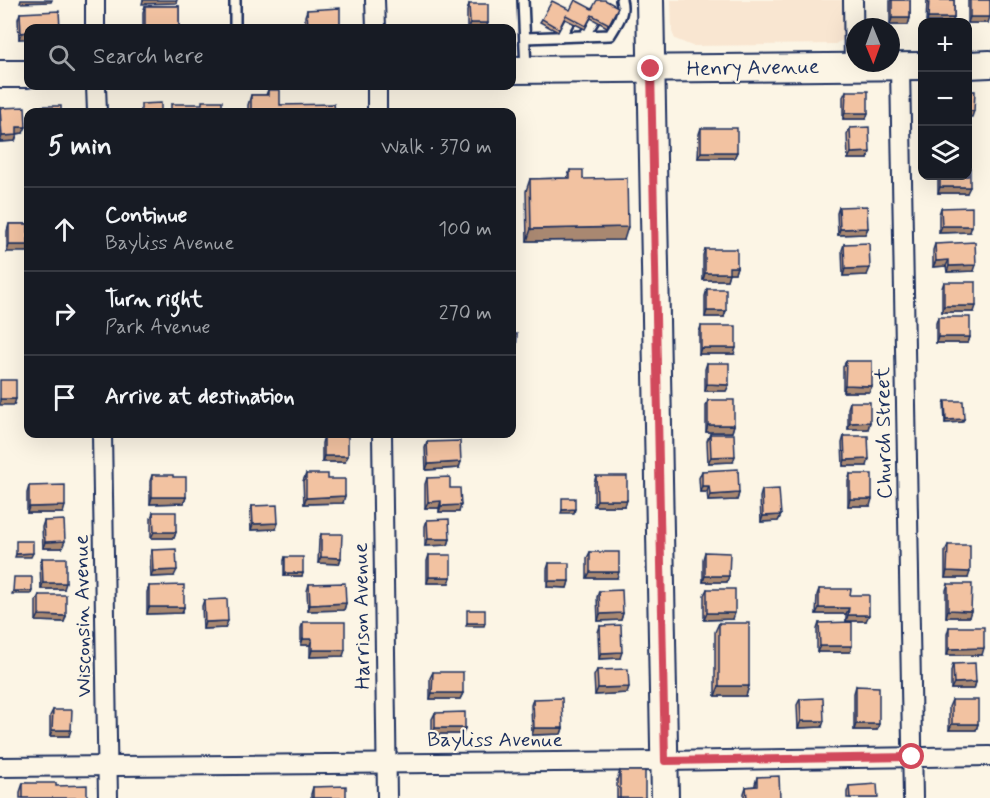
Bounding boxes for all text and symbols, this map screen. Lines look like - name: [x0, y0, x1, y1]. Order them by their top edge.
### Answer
- north arrow: [846, 18, 900, 72]
- map controls: [918, 18, 972, 180]
- button: +: [918, 18, 972, 72]
- search box: [24, 24, 516, 90]
- icon: search: [45, 41, 78, 74]
- text: Search here: [93, 43, 204, 71]
- street label: Henry Avenue: [686, 53, 820, 83]
- route end: [637, 55, 663, 81]
- button: −: [918, 72, 972, 126]
- button: layers: [918, 126, 972, 180]
- text: 5 min: [48, 130, 112, 164]
- text: Walk · 370 m: [381, 134, 492, 161]
- text: Continue: [105, 202, 187, 230]
- icon: ahead: [48, 213, 81, 246]
- text: 100 m: [438, 216, 492, 243]
- text: Bayliss Avenue: [105, 230, 234, 257]
- text: Turn right: [105, 286, 203, 314]
- icon: right: [48, 297, 81, 330]
- text: 270 m: [439, 300, 492, 327]
- text: Park Avenue: [105, 314, 210, 341]
- street label: Church Street: [869, 366, 899, 499]
- icon: arrive: [48, 381, 81, 414]
- text: Arrive at destination: [105, 383, 295, 411]
- street label: Wisconsin Avenue: [68, 534, 98, 698]
- street label: Harrison Avenue: [347, 542, 377, 690]
- street label: Bayliss Avenue: [427, 726, 563, 754]
- route start: [898, 743, 924, 769]

